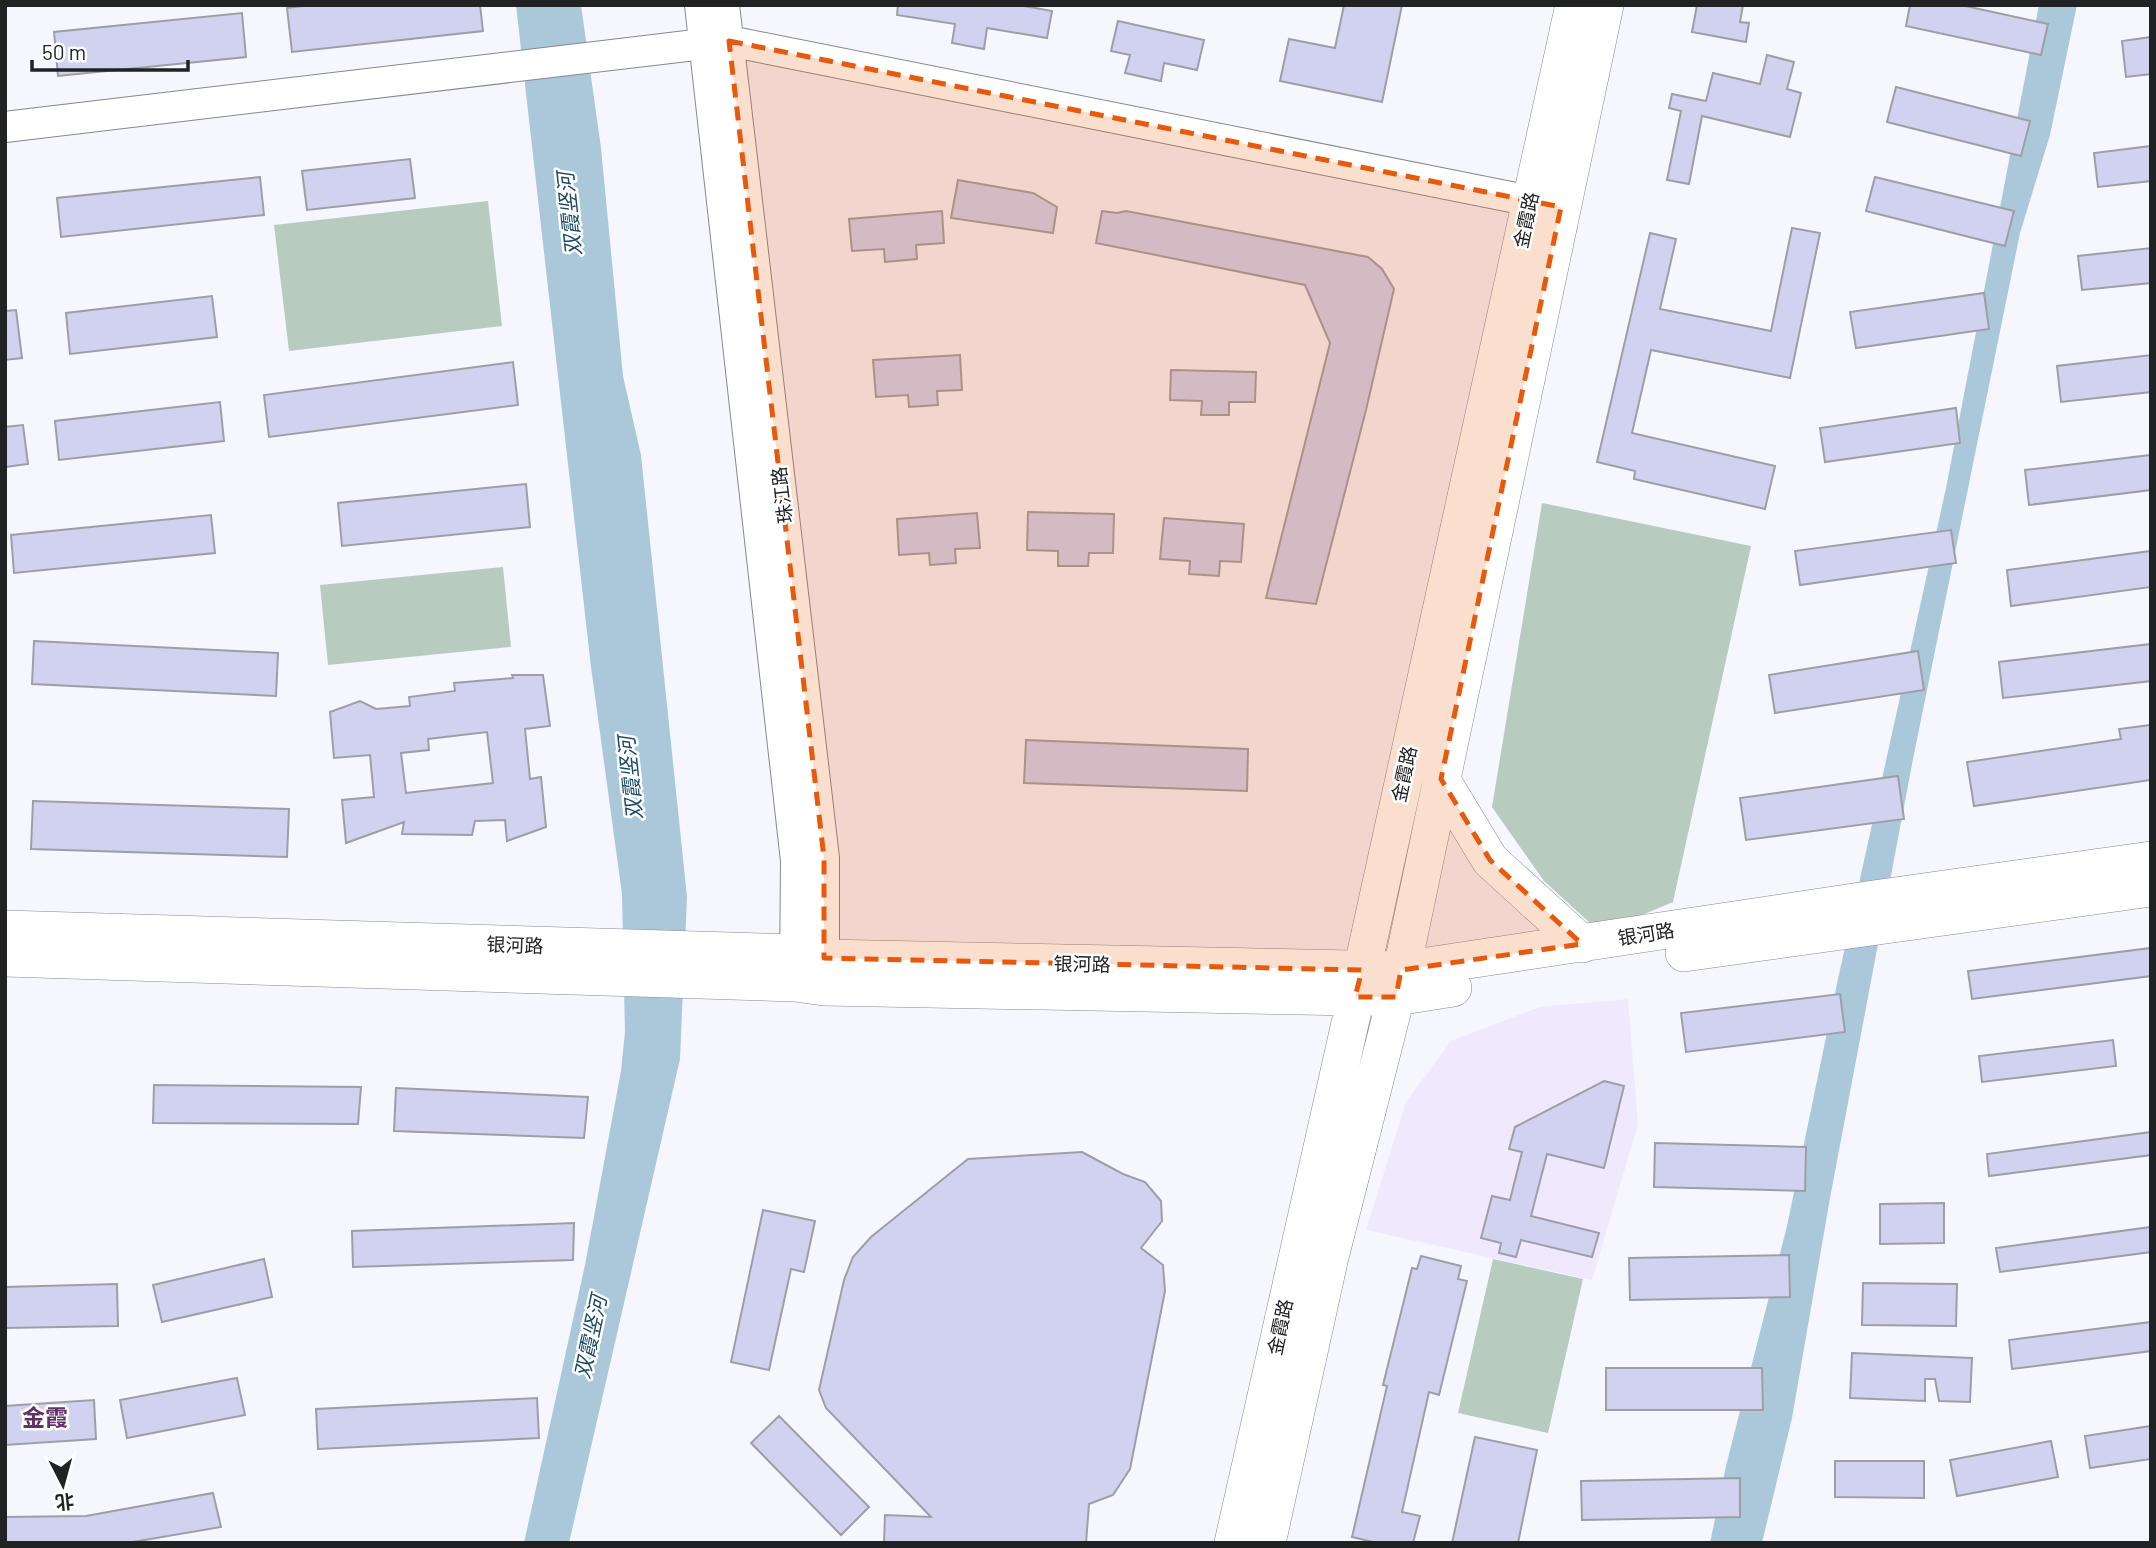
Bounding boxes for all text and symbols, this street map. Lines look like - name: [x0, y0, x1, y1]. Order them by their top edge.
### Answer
- scale bar: [32, 28, 187, 72]
- text: 50 m: [42, 39, 86, 64]
- water label: 双霞竖河: [551, 167, 585, 257]
- street label: 金霞路: [1508, 190, 1543, 250]
- street label: 珠江路: [767, 465, 796, 525]
- water label: 双霞竖河: [612, 731, 646, 821]
- street label: 金霞路: [1386, 744, 1421, 804]
- street label: 银河路: [1616, 918, 1676, 949]
- street label: 银河路: [486, 932, 544, 957]
- street label: 银河路: [1053, 952, 1111, 975]
- water label: 双霞竖河: [569, 1289, 611, 1380]
- street label: 金霞路: [1262, 1297, 1297, 1357]
- district label: 金霞: [22, 1403, 68, 1431]
- north arrow: [28, 1450, 98, 1520]
- text: 北: [54, 1490, 75, 1515]

